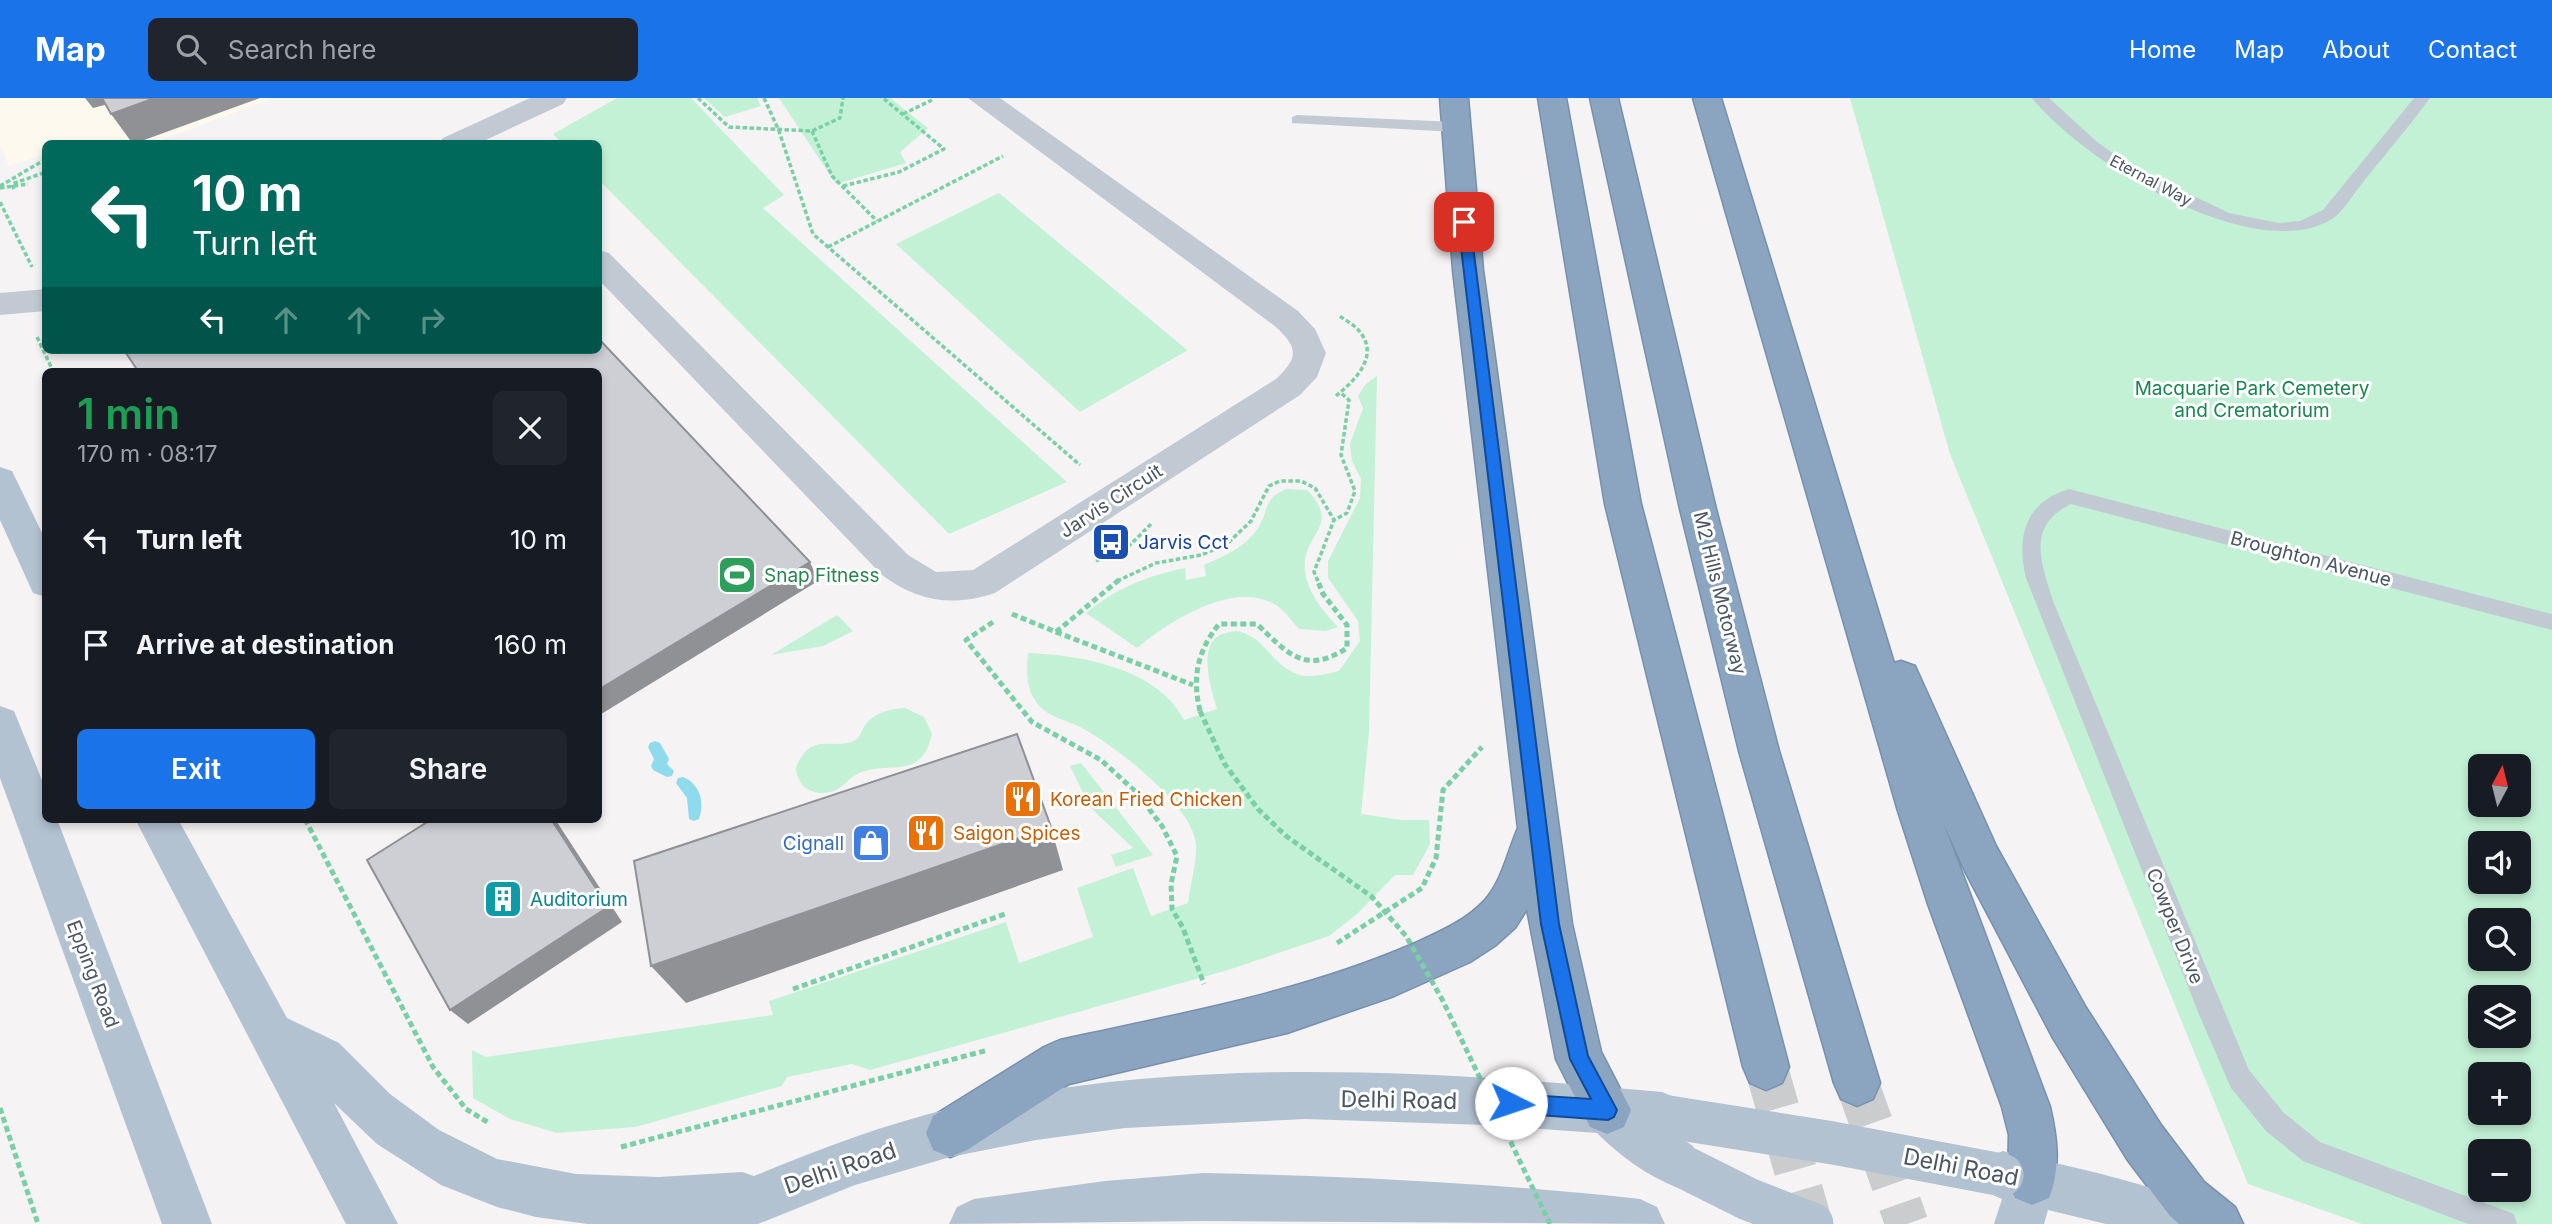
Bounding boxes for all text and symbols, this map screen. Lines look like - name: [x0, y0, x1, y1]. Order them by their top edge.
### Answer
- search box: [148, 18, 638, 81]
- text: Map: [35, 29, 106, 69]
- icon: search: [172, 30, 210, 68]
- text: Search here: [228, 34, 376, 65]
- text: Home: [2129, 35, 2196, 64]
- text: Map: [2234, 35, 2284, 64]
- text: About: [2322, 35, 2390, 64]
- text: Contact: [2428, 35, 2517, 64]
- street label: Eternal Way: [2107, 150, 2195, 210]
- text: 10 m: [192, 164, 303, 223]
- icon: left: [77, 168, 168, 259]
- pin: [1434, 192, 1494, 252]
- icon: arrive: [1445, 203, 1483, 241]
- text: Turn left: [192, 224, 317, 263]
- icon: left: [194, 301, 232, 339]
- icon: ahead: [267, 301, 305, 339]
- icon: ahead: [340, 301, 378, 339]
- icon: right: [413, 301, 451, 339]
- park label: Macquarie Park Cemetery and Crematorium: [2135, 377, 2370, 422]
- text: 1 min: [77, 388, 180, 439]
- button: close: [493, 391, 567, 465]
- text: 170 m · 08:17: [77, 440, 217, 468]
- street label: Jarvis Circuit: [1055, 459, 1167, 543]
- street label: M2 Hills Motorway: [1689, 509, 1751, 677]
- icon: left: [77, 521, 115, 559]
- bus stop icon: Jarvis Cct: [1090, 521, 1132, 563]
- text: Turn left: [136, 524, 242, 555]
- text: 10 m: [510, 524, 567, 555]
- street label: Broughton Avenue: [2228, 526, 2394, 592]
- place label: Jarvis Cct: [1138, 531, 1229, 554]
- sports icon: Snap Fitness: [716, 554, 758, 596]
- place label: Snap Fitness: [764, 564, 879, 587]
- icon: arrive: [77, 626, 115, 664]
- text: Arrive at destination: [136, 629, 395, 660]
- text: 160 m: [494, 629, 567, 660]
- button: Exit: [77, 729, 315, 809]
- button: Share: [329, 729, 567, 809]
- north arrow: [2468, 754, 2530, 817]
- map controls: [2468, 754, 2531, 1202]
- restaurant icon: Korean Fried Chicken: [1002, 778, 1044, 820]
- place label: Korean Fried Chicken: [1050, 788, 1242, 811]
- restaurant icon: Saigon Spices: [905, 812, 947, 854]
- shop icon: Cignall: [850, 822, 892, 864]
- place label: Saigon Spices: [953, 822, 1080, 845]
- button: sound: [2468, 831, 2531, 894]
- place label: Cignall: [783, 832, 844, 855]
- street label: Cowper Drive: [2141, 865, 2209, 987]
- building icon: Auditorium: [482, 878, 524, 920]
- place label: Auditorium: [530, 888, 628, 911]
- button: search: [2468, 908, 2531, 971]
- street label: Epping Road: [62, 917, 124, 1031]
- button: layers: [2468, 985, 2531, 1048]
- button: +: [2468, 1062, 2531, 1125]
- position arrow: [1474, 1066, 1548, 1140]
- street label: Delhi Road: [1340, 1085, 1458, 1115]
- street label: Delhi Road: [780, 1136, 900, 1200]
- button: −: [2468, 1139, 2531, 1202]
- street label: Delhi Road: [1901, 1142, 2021, 1192]

